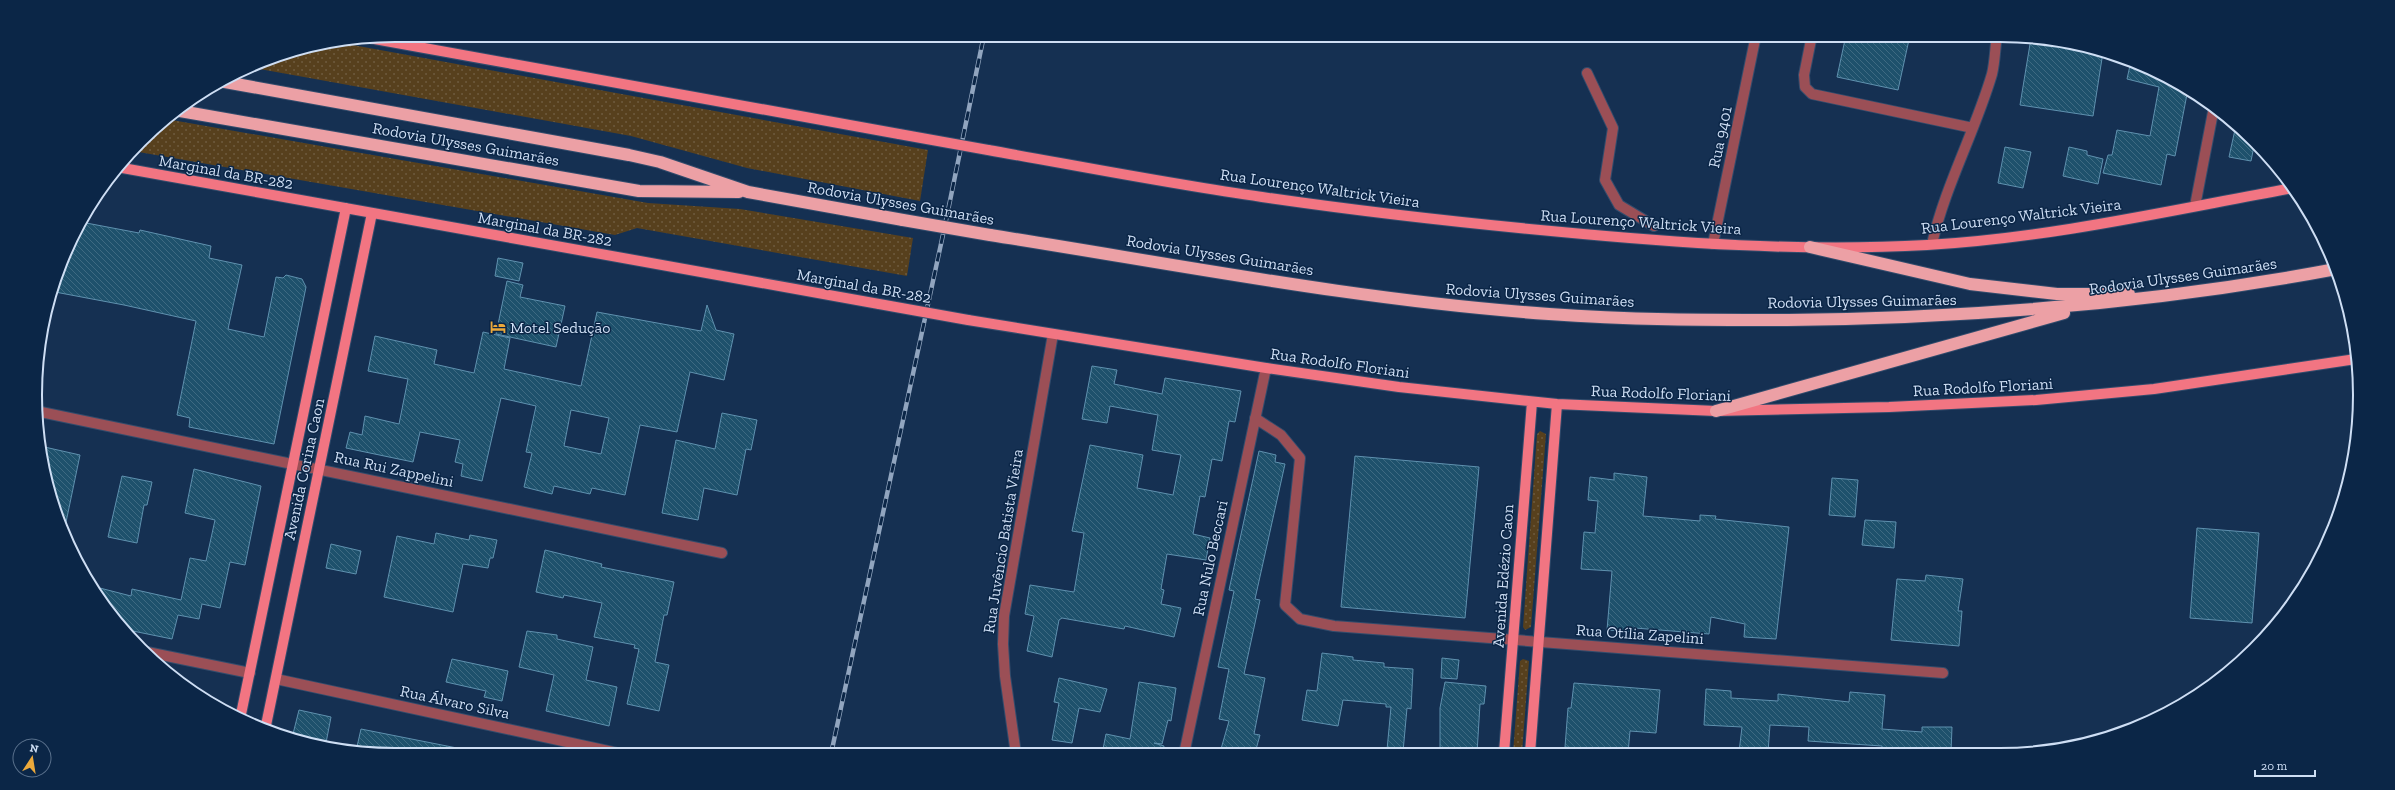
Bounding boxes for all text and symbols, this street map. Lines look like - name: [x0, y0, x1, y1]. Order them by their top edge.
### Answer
- street label: Rua 9401: [1704, 104, 1736, 170]
- street label: Rodovia Ulysses Guimarães: [371, 118, 561, 170]
- street label: Marginal da BR-282: [157, 151, 295, 193]
- street label: Rua Lourenço Waltrick Vieira: [1219, 165, 1421, 211]
- street label: Rodovia Ulysses Guimarães: [806, 177, 996, 229]
- street label: Rua Lourenço Waltrick Vieira: [1920, 194, 2122, 238]
- street label: Rua Lourenço Waltrick Vieira: [1540, 205, 1742, 239]
- street label: Marginal da BR-282: [476, 208, 614, 250]
- street label: Rodovia Ulysses Guimarães: [1125, 231, 1315, 279]
- street label: Rodovia Ulysses Guimarães: [2088, 253, 2278, 299]
- street label: Marginal da BR-282: [795, 265, 933, 307]
- street label: Rodovia Ulysses Guimarães: [1445, 279, 1635, 311]
- street label: Rodovia Ulysses Guimarães: [1767, 290, 1957, 312]
- hotel icon: Motel Sedução: [489, 318, 507, 336]
- place label: Motel Sedução: [510, 318, 610, 337]
- street label: Rua Rodolfo Floriani: [1269, 344, 1411, 382]
- street label: Rua Rodolfo Floriani: [1913, 374, 2054, 400]
- street label: Rua Rodolfo Floriani: [1591, 381, 1732, 405]
- street label: Avenida Corina Caon: [280, 396, 328, 542]
- street label: Rua Rui Zappelini: [333, 447, 456, 491]
- street label: Rua Juvêncio Batista Vieira: [979, 447, 1027, 635]
- street label: Rua Nulo Beccari: [1188, 498, 1232, 618]
- street label: Avenida Edézio Caon: [1489, 503, 1518, 648]
- street label: Rua Otília Zapelini: [1575, 620, 1705, 648]
- street label: Rua Álvaro Silva: [398, 681, 512, 723]
- north arrow: [12, 738, 52, 778]
- text: N: [29, 741, 40, 756]
- scale bar: [2255, 752, 2315, 778]
- text: 20 m: [2261, 759, 2288, 773]

